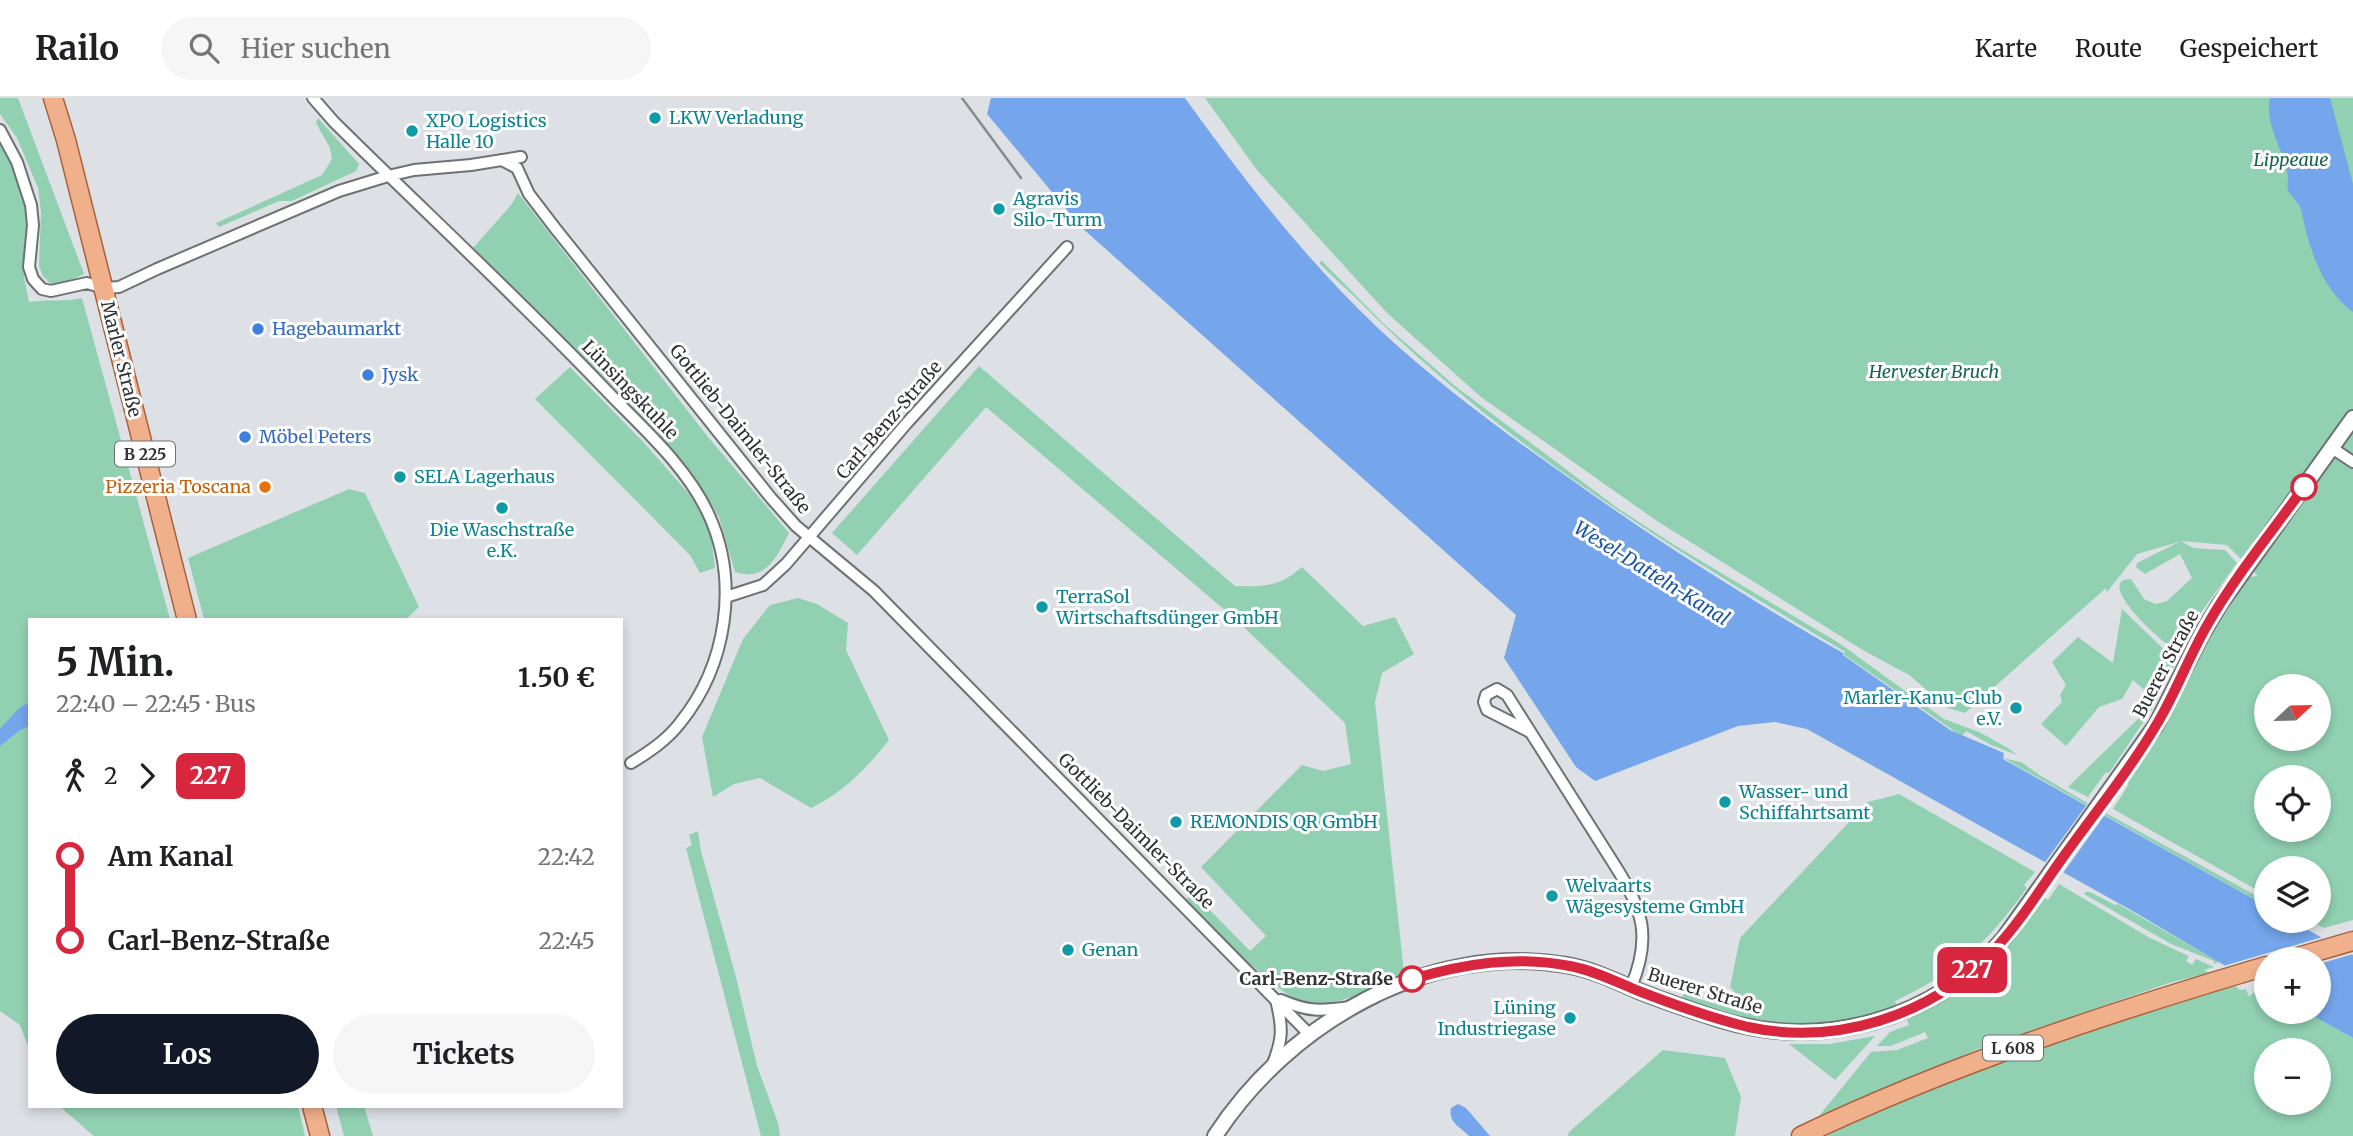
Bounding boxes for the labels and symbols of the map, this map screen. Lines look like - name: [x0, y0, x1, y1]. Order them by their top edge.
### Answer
- place label: LKW Verladung: [669, 106, 803, 129]
- place label: XPO Logistics Halle 10: [426, 109, 547, 153]
- marker: LKW Verladung: [647, 110, 663, 126]
- marker: XPO Logistics Halle 10: [404, 123, 420, 139]
- park label: Lippeaue: [2254, 148, 2328, 171]
- place label: Agravis Silo-Turm: [1012, 187, 1103, 231]
- marker: Agravis Silo-Turm: [991, 201, 1007, 217]
- street label: Marler Straße: [96, 298, 147, 419]
- place label: Hagebaumarkt: [272, 317, 401, 340]
- marker: Hagebaumarkt: [250, 321, 266, 337]
- street label: Lünsingskuhle: [577, 335, 683, 444]
- street label: Gottlieb-Daimler-Straße: [665, 339, 816, 518]
- street label: Carl-Benz-Straße: [831, 356, 946, 484]
- park label: Hervester Bruch: [1868, 360, 1999, 383]
- place label: Jysk: [381, 363, 419, 386]
- marker: Jysk: [360, 367, 376, 383]
- place label: Möbel Peters: [259, 425, 371, 448]
- marker: Möbel Peters: [237, 429, 253, 445]
- road number: B 225: [115, 442, 175, 466]
- place label: SELA Lagerhaus: [414, 465, 555, 488]
- marker: SELA Lagerhaus: [392, 469, 408, 485]
- unlabelled marker: [2291, 474, 2317, 500]
- place label: Pizzeria Toscana: [105, 475, 251, 498]
- marker: Pizzeria Toscana: [257, 479, 273, 495]
- marker: Die Waschstraße e.K.: [494, 500, 510, 516]
- water label: Wesel-Datteln-Kanal: [1570, 515, 1734, 631]
- place label: Die Waschstraße e.K.: [430, 518, 574, 562]
- place label: TerraSol Wirtschaftsdünger GmbH: [1055, 585, 1279, 629]
- marker: TerraSol Wirtschaftsdünger GmbH: [1034, 599, 1050, 615]
- street label: Buerer Straße: [2128, 606, 2204, 722]
- north arrow: [2254, 674, 2331, 751]
- place label: Marler-Kanu-Club e.V.: [1844, 686, 2002, 730]
- marker: Marler-Kanu-Club e.V.: [2008, 700, 2024, 716]
- street label: Gottlieb-Daimler-Straße: [1053, 748, 1219, 914]
- place label: Wasser- und Schiffahrtsamt: [1738, 780, 1870, 824]
- marker: Wasser- und Schiffahrtsamt: [1717, 794, 1733, 810]
- place label: REMONDIS QR GmbH: [1190, 810, 1378, 833]
- marker: REMONDIS QR GmbH: [1168, 814, 1184, 830]
- place label: Welvaarts Wägesysteme GmbH: [1565, 874, 1745, 918]
- marker: Welvaarts Wägesysteme GmbH: [1544, 888, 1560, 904]
- place label: Genan: [1082, 938, 1138, 961]
- marker: Genan: [1060, 942, 1076, 958]
- line badge: 227: [1932, 947, 2012, 993]
- street label: Buerer Straße: [1645, 962, 1765, 1019]
- marker: Carl-Benz-Straße: [1399, 966, 1425, 992]
- place label: Carl-Benz-Straße: [1239, 967, 1393, 990]
- place label: Lüning Industriegase: [1437, 996, 1556, 1040]
- marker: Lüning Industriegase: [1562, 1010, 1578, 1026]
- road number: L 608: [1983, 1036, 2043, 1060]

